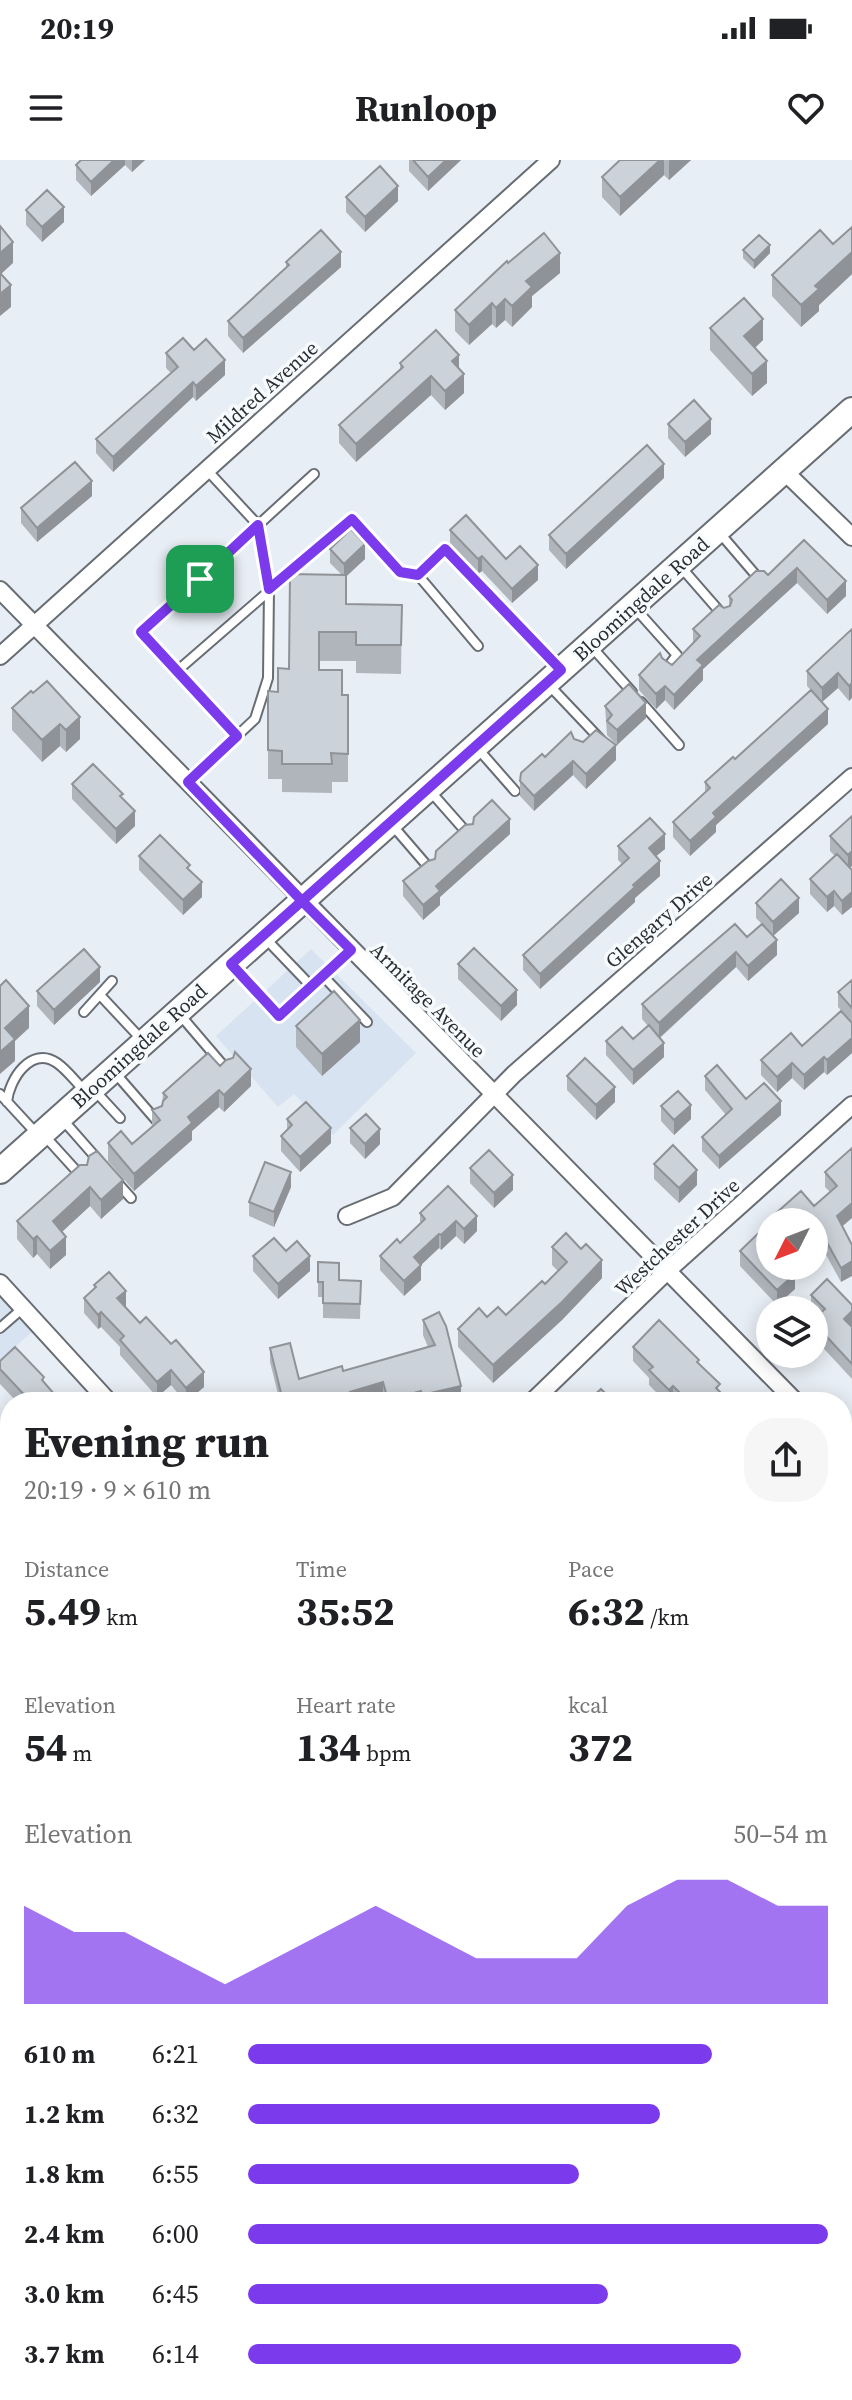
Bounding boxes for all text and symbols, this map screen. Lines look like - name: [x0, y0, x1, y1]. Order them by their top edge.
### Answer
- text: 20:19: [40, 8, 114, 49]
- text: Runloop: [355, 84, 497, 133]
- icon: menu: [24, 86, 68, 130]
- icon: heart: [784, 86, 828, 130]
- street label: Mildred Avenue: [200, 334, 324, 450]
- street label: Bloomingdale Road: [567, 530, 716, 668]
- pin: [166, 545, 234, 613]
- icon: arrive: [178, 557, 222, 601]
- street label: Glengary Drive: [599, 866, 719, 974]
- street label: Armitage Avenue: [364, 936, 492, 1064]
- street label: Bloomingdale Road: [65, 977, 214, 1115]
- street label: Westchester Drive: [608, 1172, 746, 1302]
- north arrow: [756, 1208, 828, 1280]
- map controls: [756, 1208, 828, 1368]
- button: layers: [756, 1296, 828, 1368]
- text: Evening run: [24, 1411, 269, 1472]
- button: share: [744, 1418, 828, 1502]
- text: 20:19 · 9 × 610 m: [24, 1472, 211, 1508]
- text: Distance: [24, 1554, 109, 1584]
- text: Time: [296, 1554, 347, 1584]
- text: Pace: [568, 1554, 614, 1584]
- text: 5.49: [24, 1584, 101, 1638]
- text: 35:52: [296, 1584, 395, 1638]
- text: 6:32: [568, 1584, 645, 1638]
- text: km: [101, 1602, 138, 1632]
- text: /km: [645, 1602, 689, 1632]
- text: Elevation: [24, 1690, 116, 1720]
- text: Heart rate: [296, 1690, 396, 1720]
- text: kcal: [568, 1690, 608, 1720]
- text: 54: [24, 1720, 67, 1774]
- text: 134: [296, 1720, 361, 1774]
- text: 372: [568, 1720, 633, 1774]
- text: m: [67, 1738, 92, 1768]
- text: bpm: [361, 1738, 411, 1768]
- text: Elevation: [24, 1816, 133, 1852]
- text: 50–54 m: [733, 1816, 828, 1852]
- text: 610 m: [24, 2036, 95, 2072]
- text: 6:21: [152, 2036, 199, 2072]
- text: 1.2 km: [24, 2096, 105, 2132]
- text: 6:32: [152, 2096, 199, 2132]
- text: 1.8 km: [24, 2156, 105, 2192]
- text: 6:55: [152, 2156, 199, 2192]
- text: 2.4 km: [24, 2216, 105, 2252]
- text: 6:00: [152, 2216, 199, 2252]
- text: 3.0 km: [24, 2276, 105, 2312]
- text: 6:45: [152, 2276, 199, 2312]
- text: 3.7 km: [24, 2336, 105, 2372]
- text: 6:14: [152, 2336, 199, 2372]

